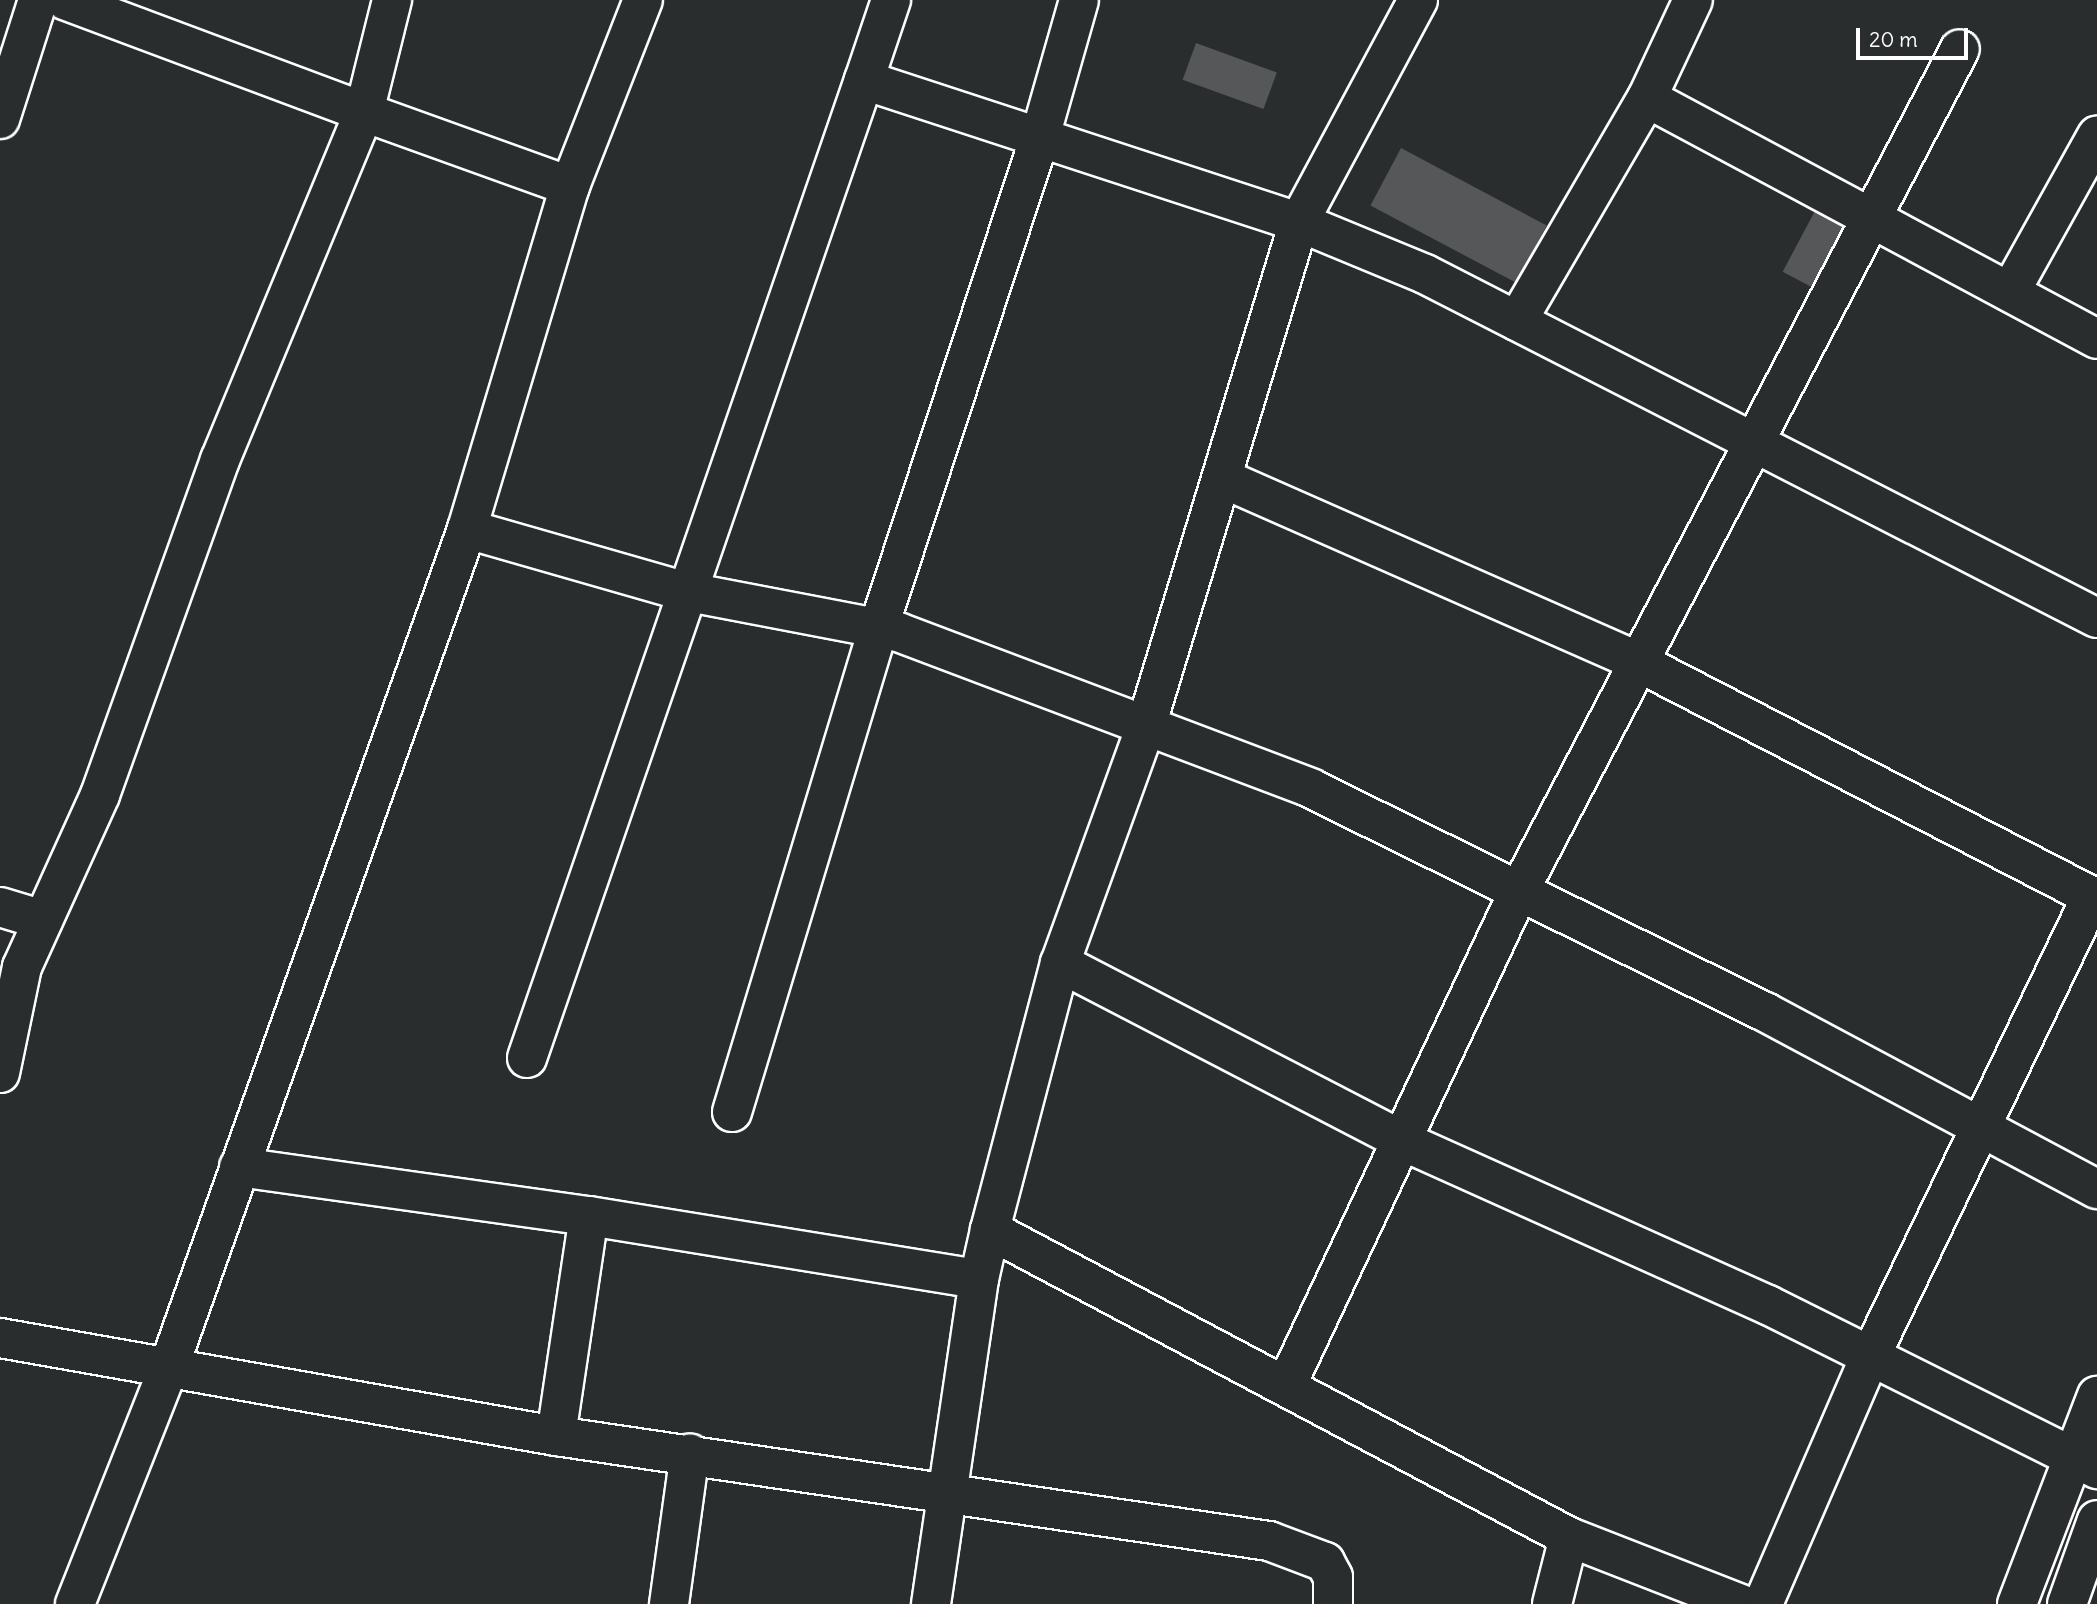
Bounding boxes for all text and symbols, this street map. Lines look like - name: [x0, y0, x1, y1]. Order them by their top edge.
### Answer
- scale bar: [1859, 14, 1971, 58]
- text: 20 m: [1869, 26, 1918, 53]

